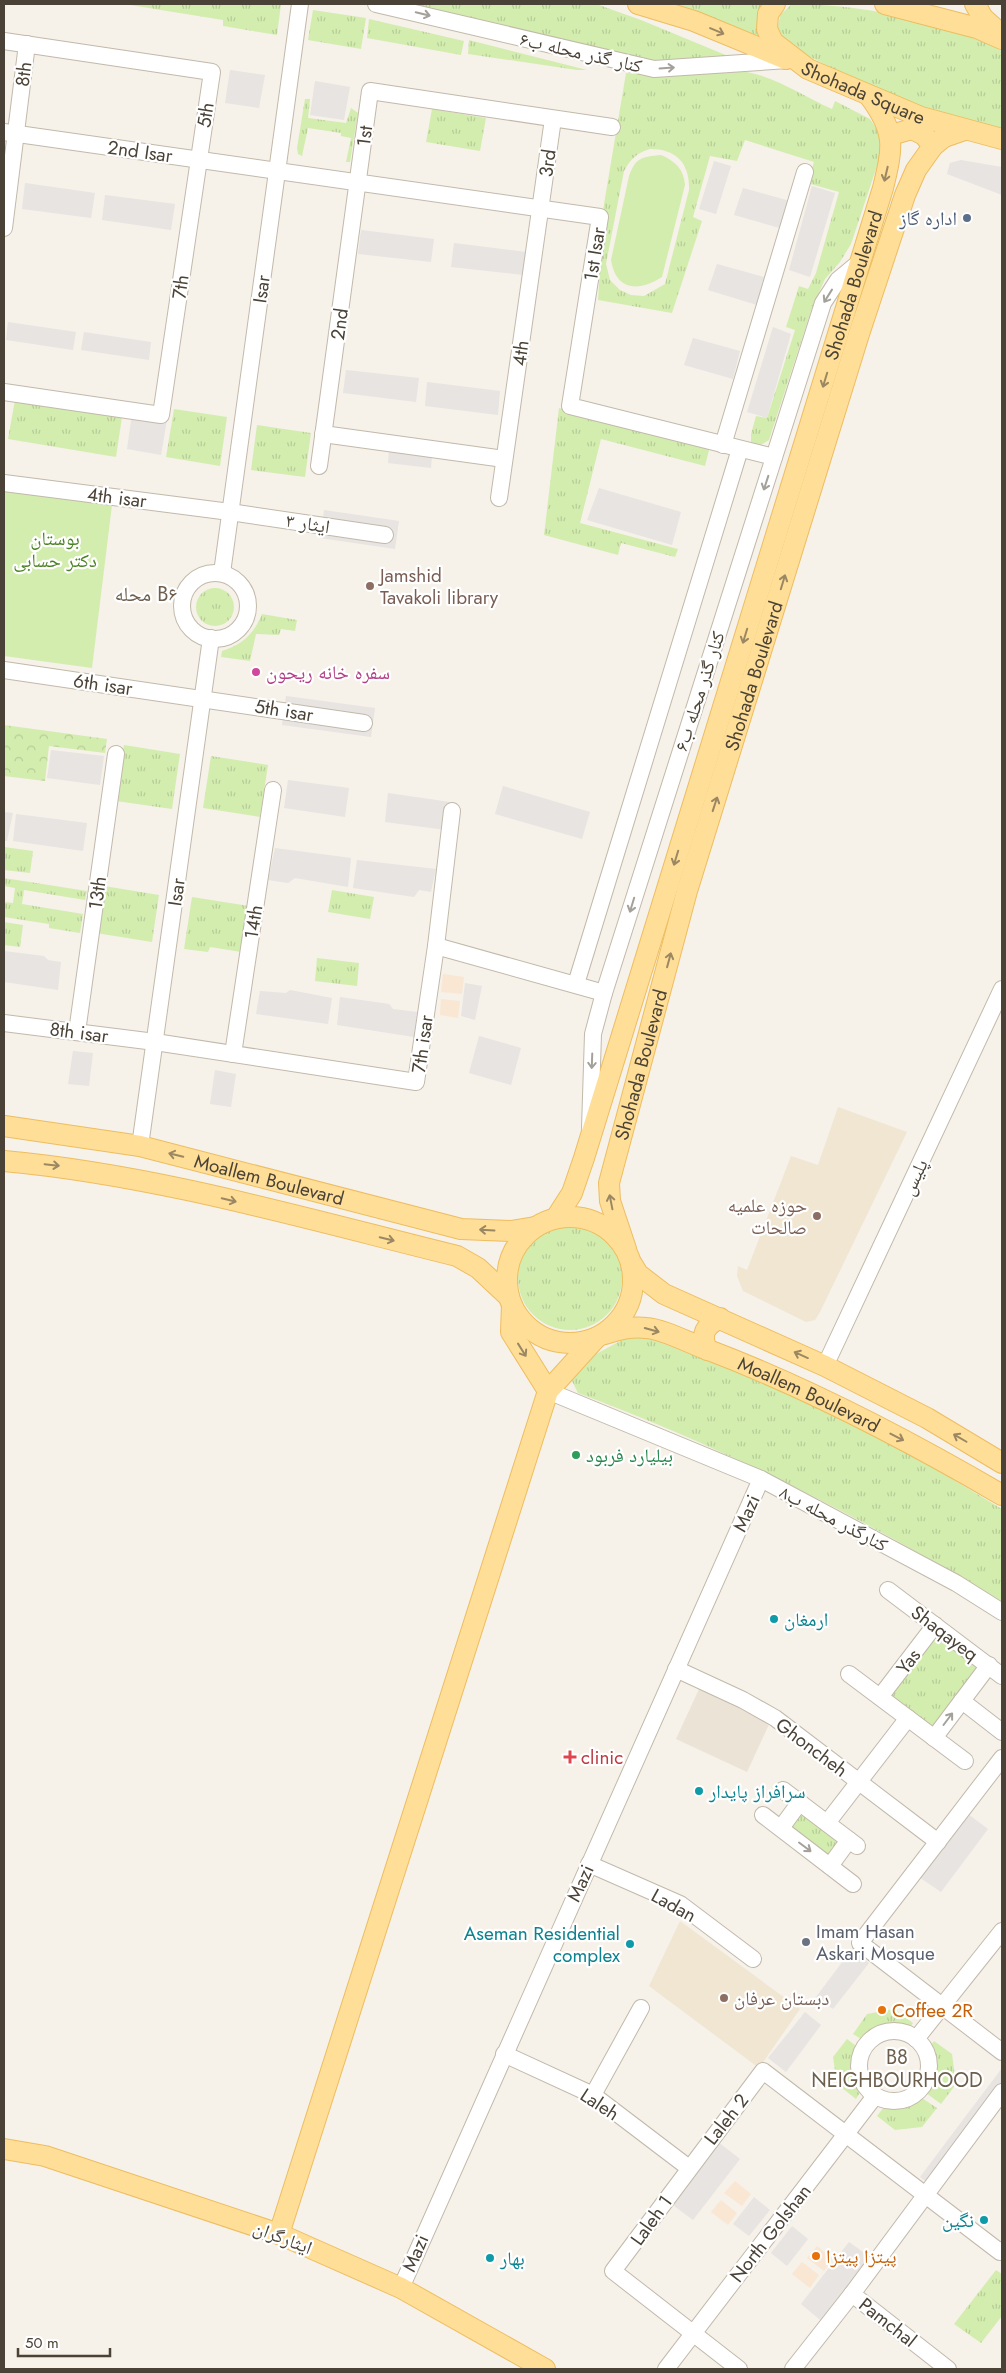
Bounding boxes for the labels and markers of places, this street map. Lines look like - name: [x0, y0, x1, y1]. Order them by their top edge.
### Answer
- place label: اداره گاز: [898, 205, 957, 232]
- marker: اداره گاز: [961, 212, 973, 224]
- place label: Jamshid Tavakoli library: [377, 562, 499, 611]
- marker: Jamshid Tavakoli library: [364, 580, 376, 592]
- place label: سفره خانه ریحون: [266, 659, 390, 686]
- marker: سفره خانه ریحون: [250, 666, 262, 678]
- place label: حوزه علمیه صالحات: [728, 1192, 807, 1241]
- marker: حوزه علمیه صالحات: [811, 1210, 823, 1222]
- place label: بیلیارد فربود: [586, 1442, 673, 1469]
- marker: بیلیارد فربود: [570, 1449, 582, 1461]
- place label: ارمغان: [784, 1606, 828, 1633]
- marker: ارمغان: [768, 1613, 780, 1625]
- place label: clinic: [581, 1744, 623, 1771]
- marker: clinic: [563, 1750, 577, 1764]
- place label: سرافراز پایدار: [708, 1778, 806, 1805]
- marker: سرافراز پایدار: [693, 1785, 705, 1797]
- place label: Imam Hasan Askari Mosque: [816, 1918, 935, 1967]
- place label: Aseman Residential complex: [464, 1920, 620, 1969]
- marker: Imam Hasan Askari Mosque: [800, 1936, 812, 1948]
- marker: Aseman Residential complex: [624, 1938, 636, 1950]
- place label: دبستان عرفان: [734, 1985, 829, 2012]
- marker: دبستان عرفان: [718, 1992, 730, 2004]
- place label: Coffee 2R: [892, 1997, 973, 2024]
- marker: Coffee 2R: [876, 2004, 888, 2016]
- place label: نگین: [942, 2207, 974, 2234]
- marker: نگین: [978, 2214, 990, 2226]
- place label: پیتزا پیتزا: [826, 2243, 897, 2270]
- place label: بهار: [499, 2245, 525, 2272]
- marker: پیتزا پیتزا: [810, 2250, 822, 2262]
- marker: بهار: [484, 2252, 496, 2264]

